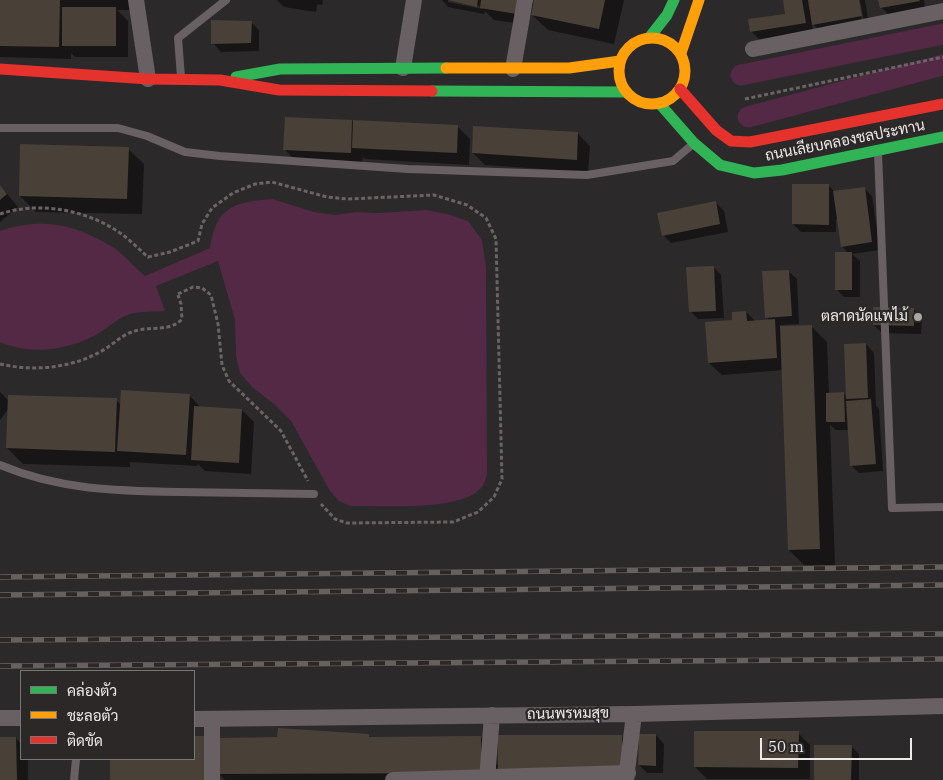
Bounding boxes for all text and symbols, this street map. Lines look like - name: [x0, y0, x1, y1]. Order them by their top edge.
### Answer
- street label: ถนนเลียบคลองชลประทาน: [764, 117, 926, 165]
- place label: ตลาดนัดแพไม้: [821, 308, 908, 326]
- marker: ตลาดนัดแพไม้: [912, 311, 924, 323]
- legend: [20, 670, 195, 760]
- text: คล่องตัว: [67, 681, 117, 700]
- street label: ถนนพรหมสุข: [527, 704, 609, 724]
- text: ชะลอตัว: [67, 706, 118, 725]
- scale bar: [763, 728, 916, 760]
- text: ติดขัด: [67, 731, 103, 750]
- text: 50 m: [768, 737, 804, 756]

